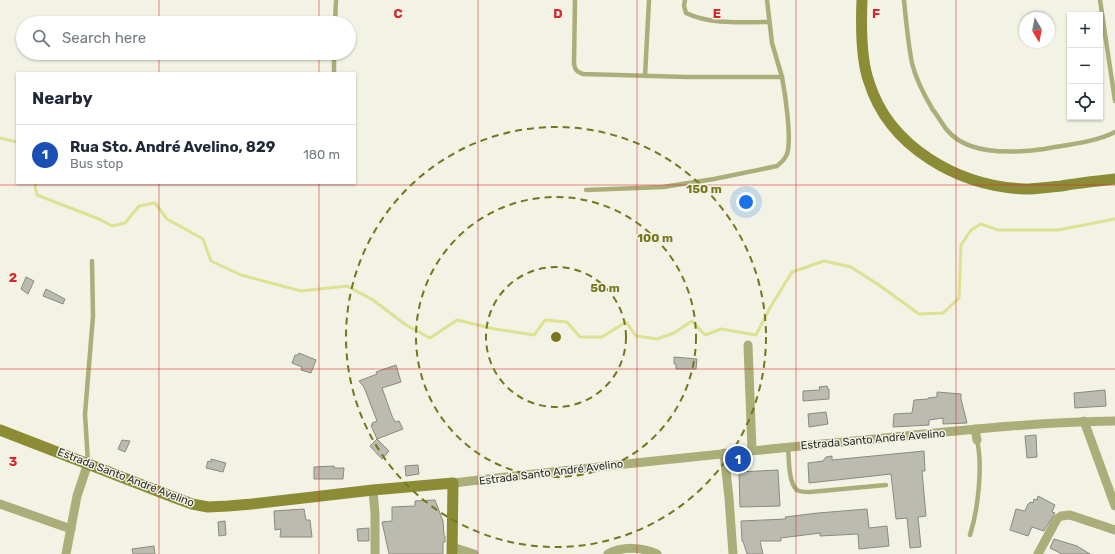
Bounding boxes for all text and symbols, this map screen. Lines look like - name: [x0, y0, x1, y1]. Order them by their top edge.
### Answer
- text: C: [393, 6, 403, 21]
- text: D: [553, 6, 563, 21]
- text: E: [713, 6, 721, 21]
- text: F: [872, 6, 880, 21]
- north arrow: [1019, 12, 1055, 48]
- map controls: [1067, 12, 1103, 120]
- button: +: [1067, 12, 1103, 48]
- search box: [16, 16, 356, 60]
- icon: search: [30, 27, 52, 49]
- text: Search here: [62, 29, 146, 47]
- button: −: [1067, 48, 1103, 84]
- button: locate: [1067, 84, 1103, 120]
- text: Nearby: [32, 88, 93, 108]
- text: Rua Sto. André Avelino, 829: [70, 138, 275, 156]
- text: 1: [42, 147, 48, 162]
- text: 180 m: [303, 147, 340, 162]
- text: Bus stop: [70, 156, 123, 171]
- text: 150 m: [686, 182, 722, 196]
- your location: [736, 192, 756, 212]
- text: 100 m: [637, 231, 673, 245]
- text: 2: [9, 270, 17, 285]
- text: 50 m: [590, 281, 620, 295]
- centre of rings: [549, 330, 563, 344]
- street label: Estrada Santo André Avelino: [800, 427, 946, 452]
- pin: 1: [725, 444, 751, 474]
- street label: Estrada Santo André Avelino: [56, 445, 196, 510]
- text: 3: [9, 454, 18, 469]
- street label: Estrada Santo André Avelino: [478, 457, 624, 488]

